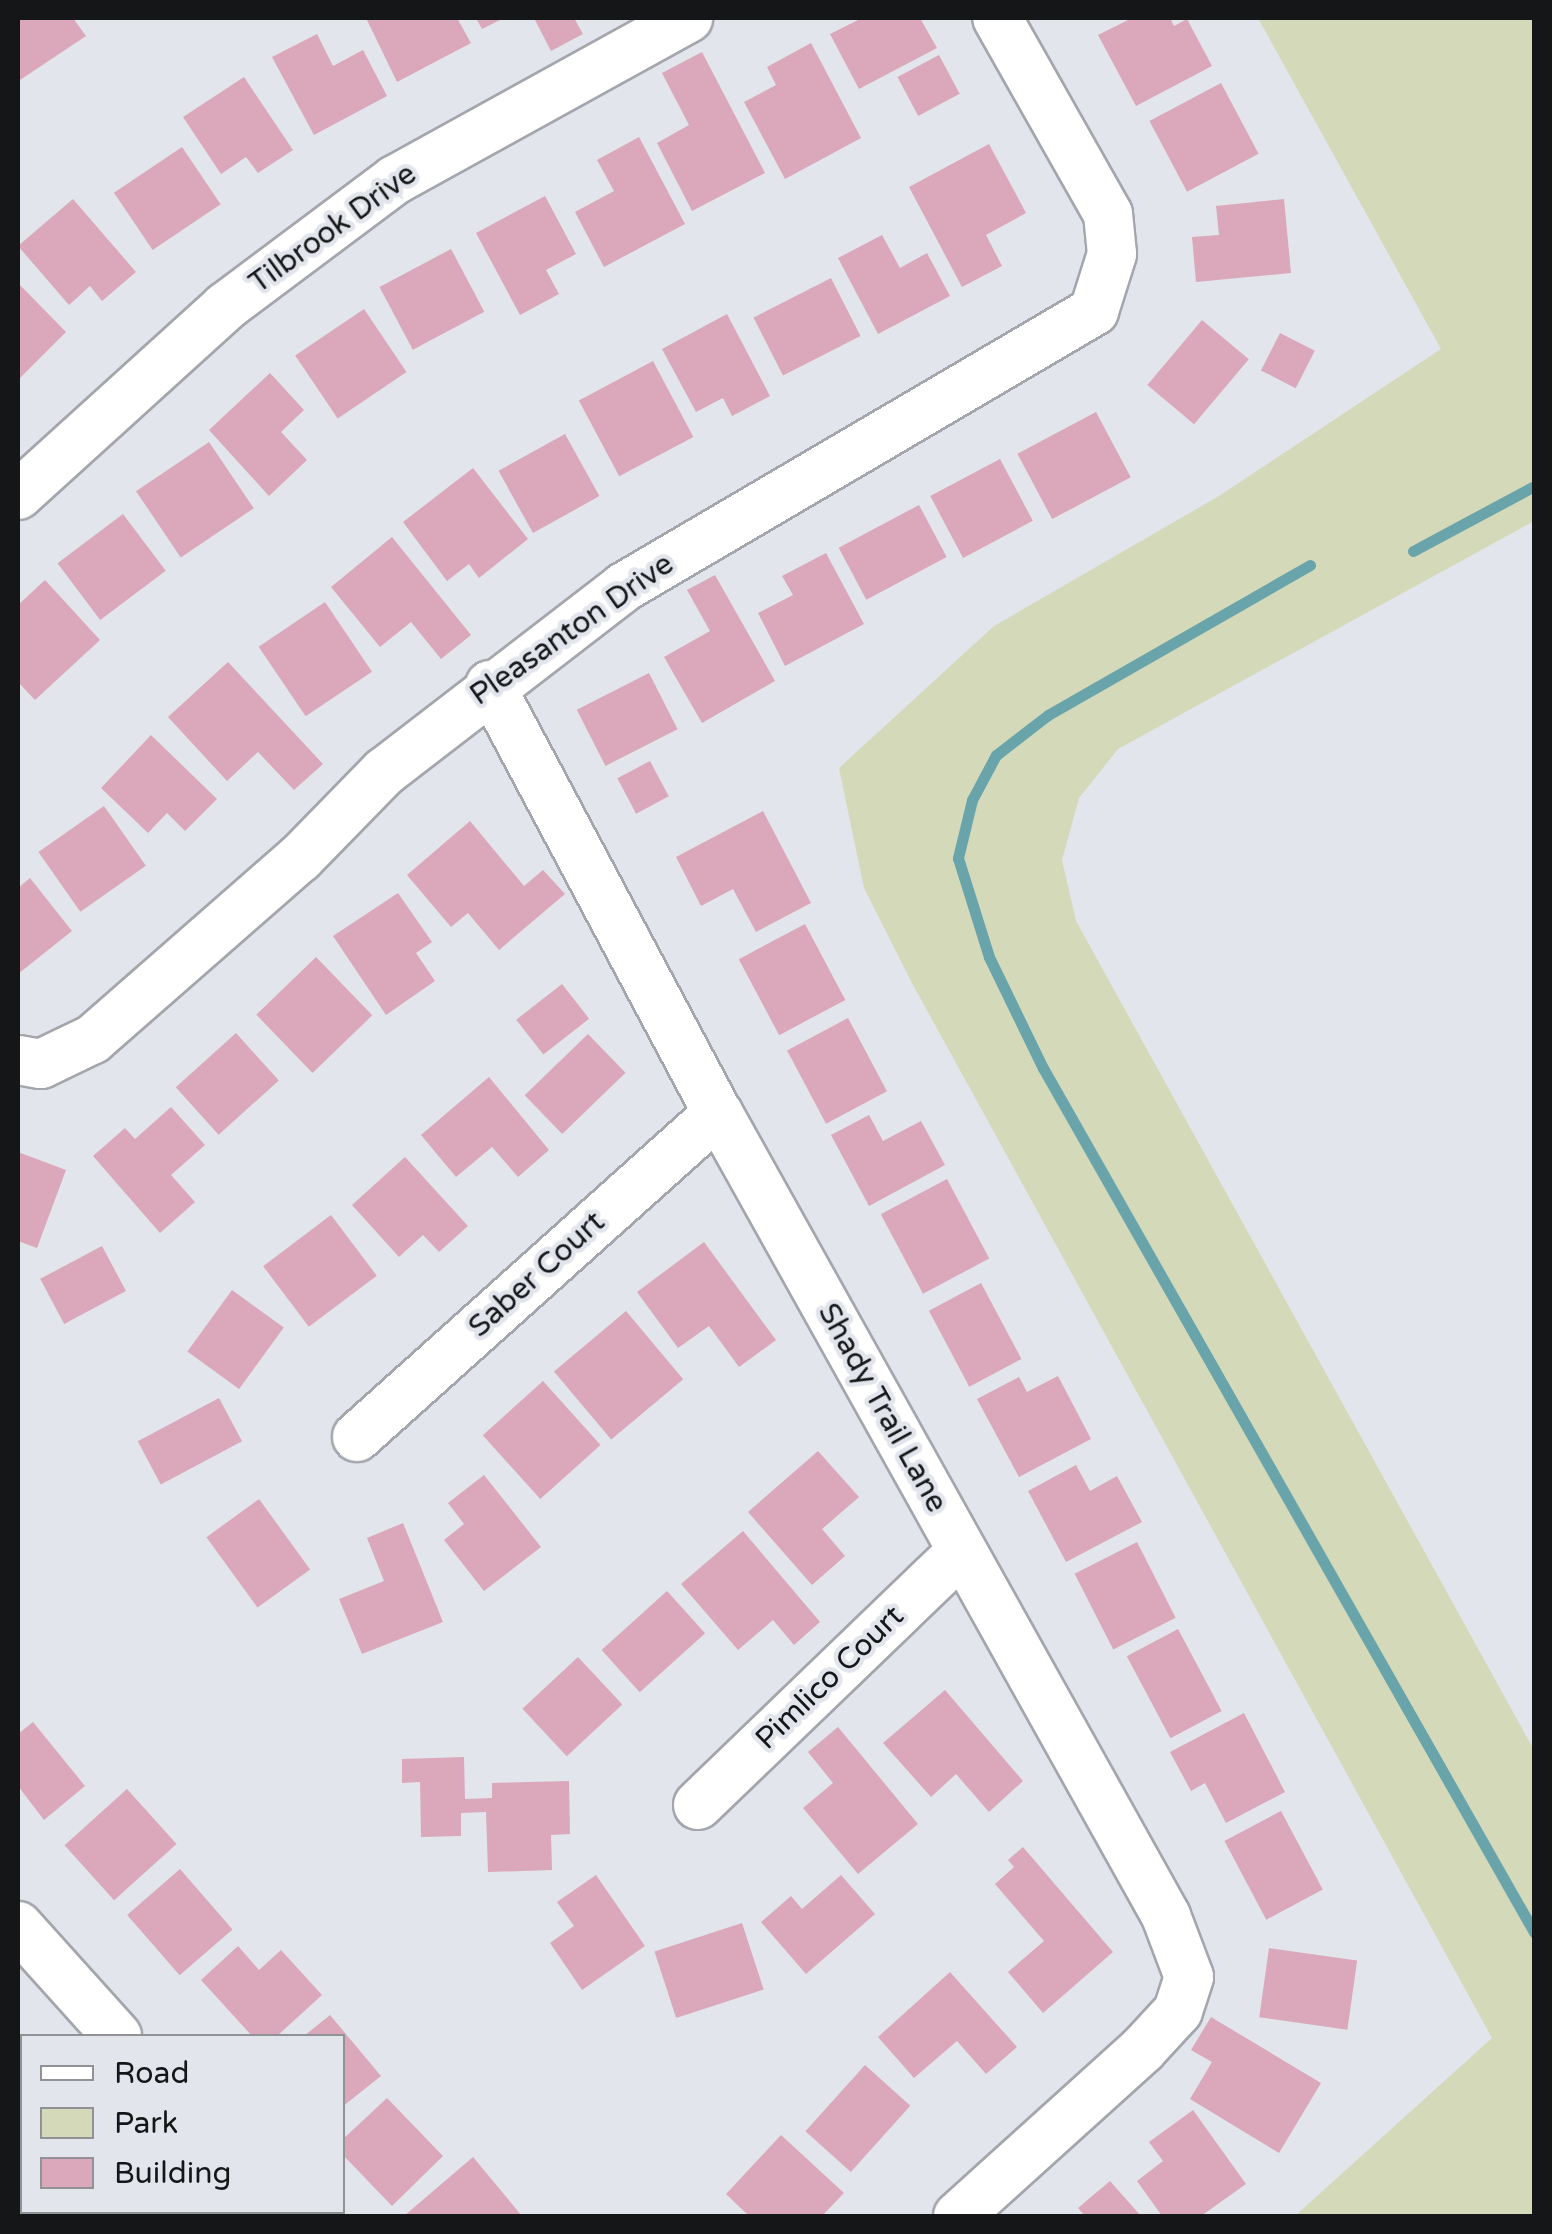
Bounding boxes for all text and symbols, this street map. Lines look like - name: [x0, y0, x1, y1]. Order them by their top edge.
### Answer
- street label: Tilbrook Drive: [243, 156, 423, 302]
- street label: Pleasanton Drive: [463, 546, 681, 714]
- street label: Saber Court: [462, 1205, 612, 1345]
- street label: Shady Trail Lane: [810, 1297, 954, 1519]
- street label: Pimlico Court: [749, 1599, 911, 1757]
- legend: [20, 2034, 345, 2214]
- text: Road: [114, 2055, 189, 2092]
- text: Park: [114, 2105, 178, 2142]
- text: Building: [114, 2155, 231, 2192]

